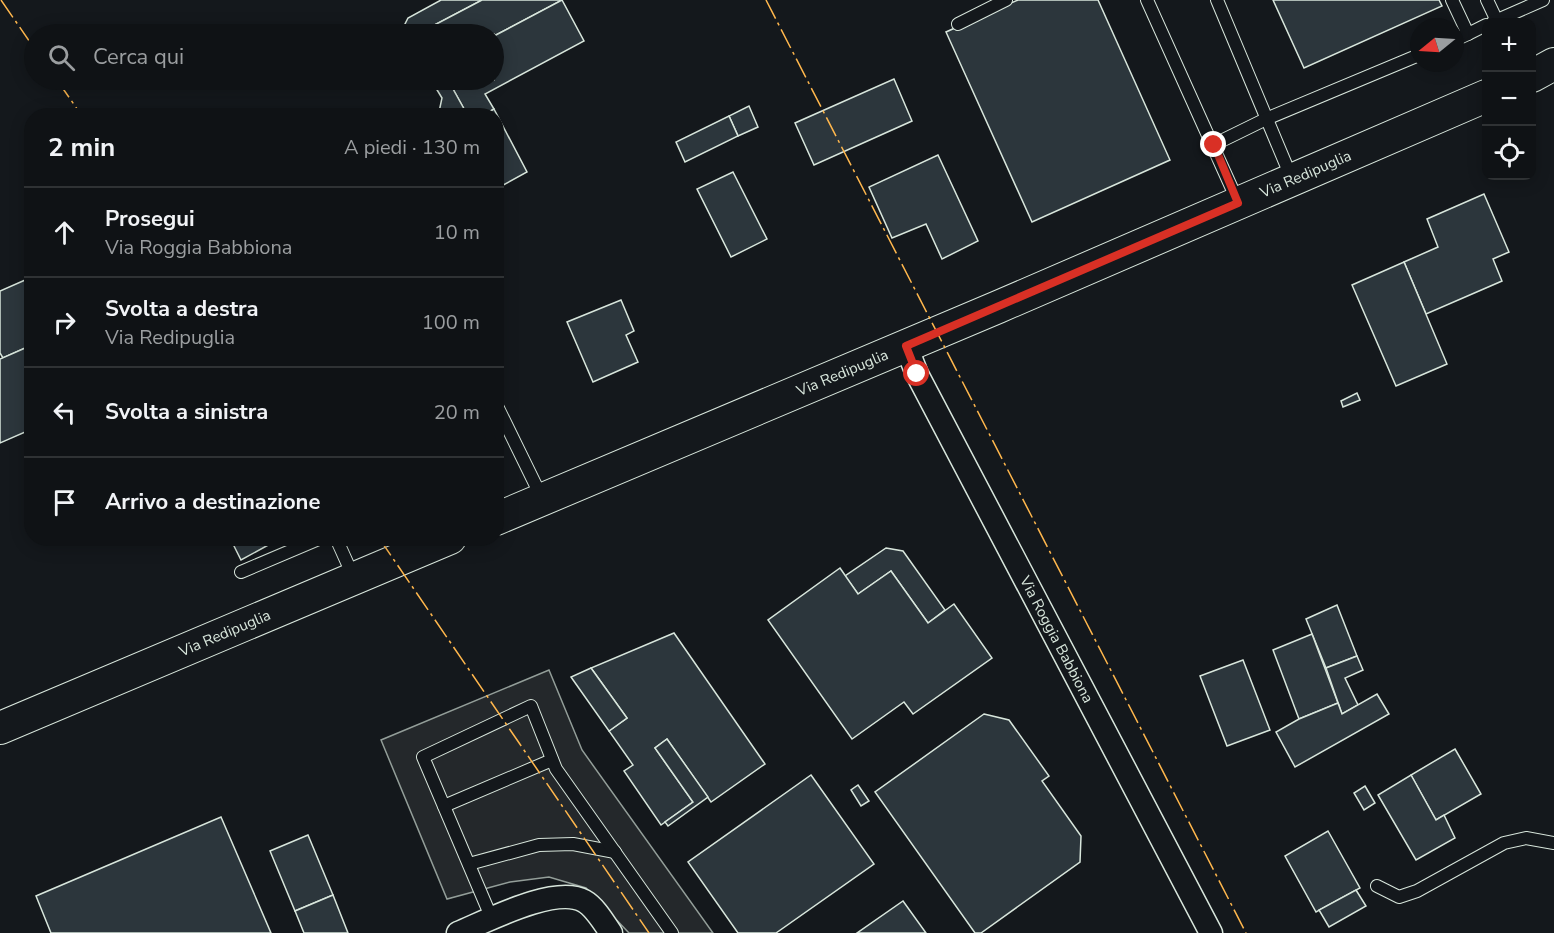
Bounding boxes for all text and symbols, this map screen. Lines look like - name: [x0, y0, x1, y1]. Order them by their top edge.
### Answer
- north arrow: [1410, 18, 1464, 72]
- map controls: [1482, 18, 1536, 180]
- button: +: [1482, 18, 1536, 72]
- search box: [24, 24, 504, 90]
- icon: search: [45, 41, 78, 74]
- text: Cerca qui: [93, 42, 184, 72]
- button: −: [1482, 72, 1536, 126]
- button: locate: [1482, 126, 1536, 180]
- text: 2 min: [48, 130, 115, 165]
- route end: [1200, 131, 1226, 157]
- text: A piedi · 130 m: [344, 134, 480, 161]
- street label: Via Redipuglia: [1256, 145, 1354, 203]
- text: Prosegui: [105, 204, 195, 234]
- icon: ahead: [48, 216, 81, 249]
- text: 10 m: [434, 219, 480, 246]
- text: Via Roggia Babbiona: [105, 234, 292, 261]
- text: Svolta a destra: [105, 294, 259, 324]
- icon: right: [48, 306, 81, 339]
- text: 100 m: [422, 309, 480, 336]
- text: Via Redipuglia: [105, 324, 235, 351]
- street label: Via Redipuglia: [793, 345, 891, 401]
- route start: [903, 360, 929, 386]
- icon: left: [48, 396, 81, 429]
- text: Svolta a sinistra: [105, 397, 268, 427]
- text: 20 m: [434, 399, 480, 426]
- icon: arrive: [48, 486, 81, 519]
- text: Arrivo a destinazione: [105, 487, 320, 517]
- street label: Via Roggia Babbiona: [1015, 572, 1098, 706]
- street label: Via Redipuglia: [175, 605, 274, 662]

